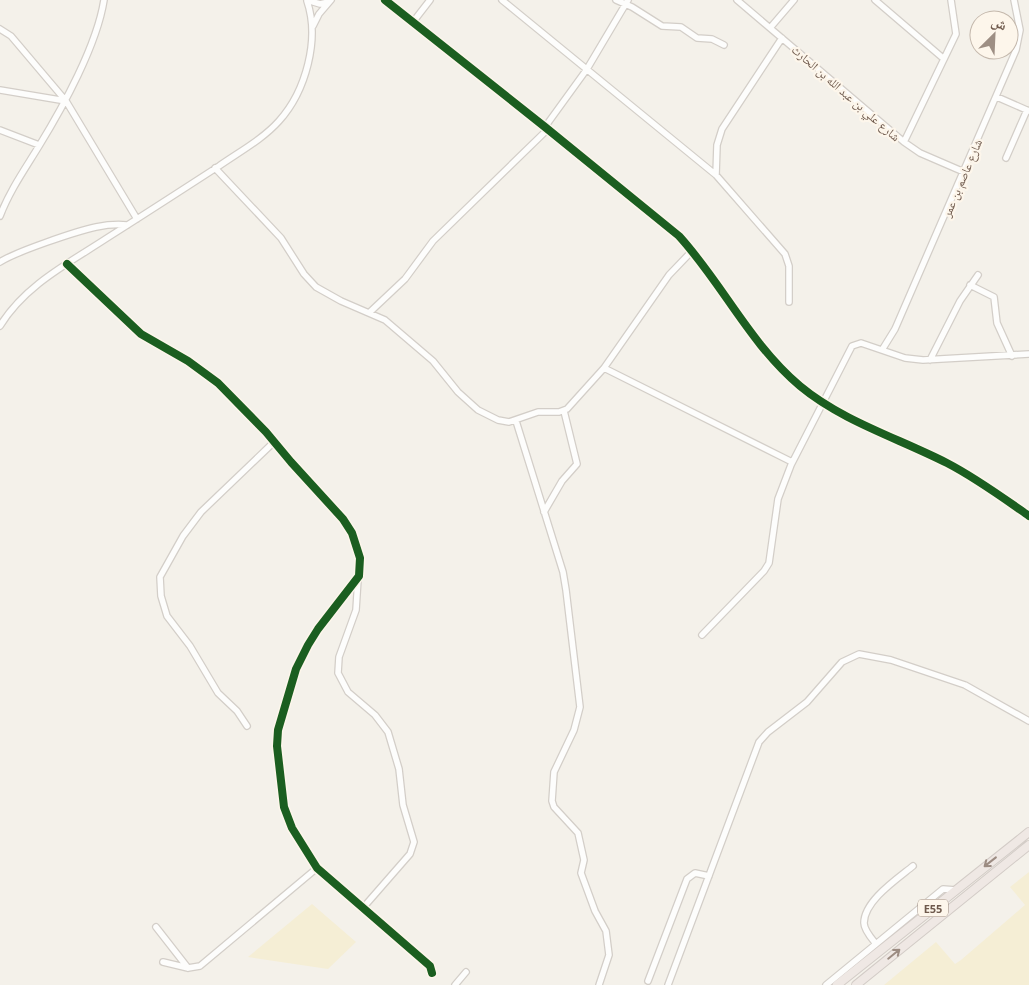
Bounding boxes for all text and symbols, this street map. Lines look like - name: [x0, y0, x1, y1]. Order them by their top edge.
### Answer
- north arrow: [969, 10, 1019, 60]
- text: ش: [989, 11, 1010, 34]
- street label: شارع علي بن عبد الله بن الحارث: [787, 41, 904, 147]
- street label: شارع عاصم بن عمر: [938, 136, 986, 221]
- one-way arrow: [984, 856, 997, 867]
- road number: E55: [918, 900, 948, 916]
- one-way arrow: [887, 948, 900, 959]

